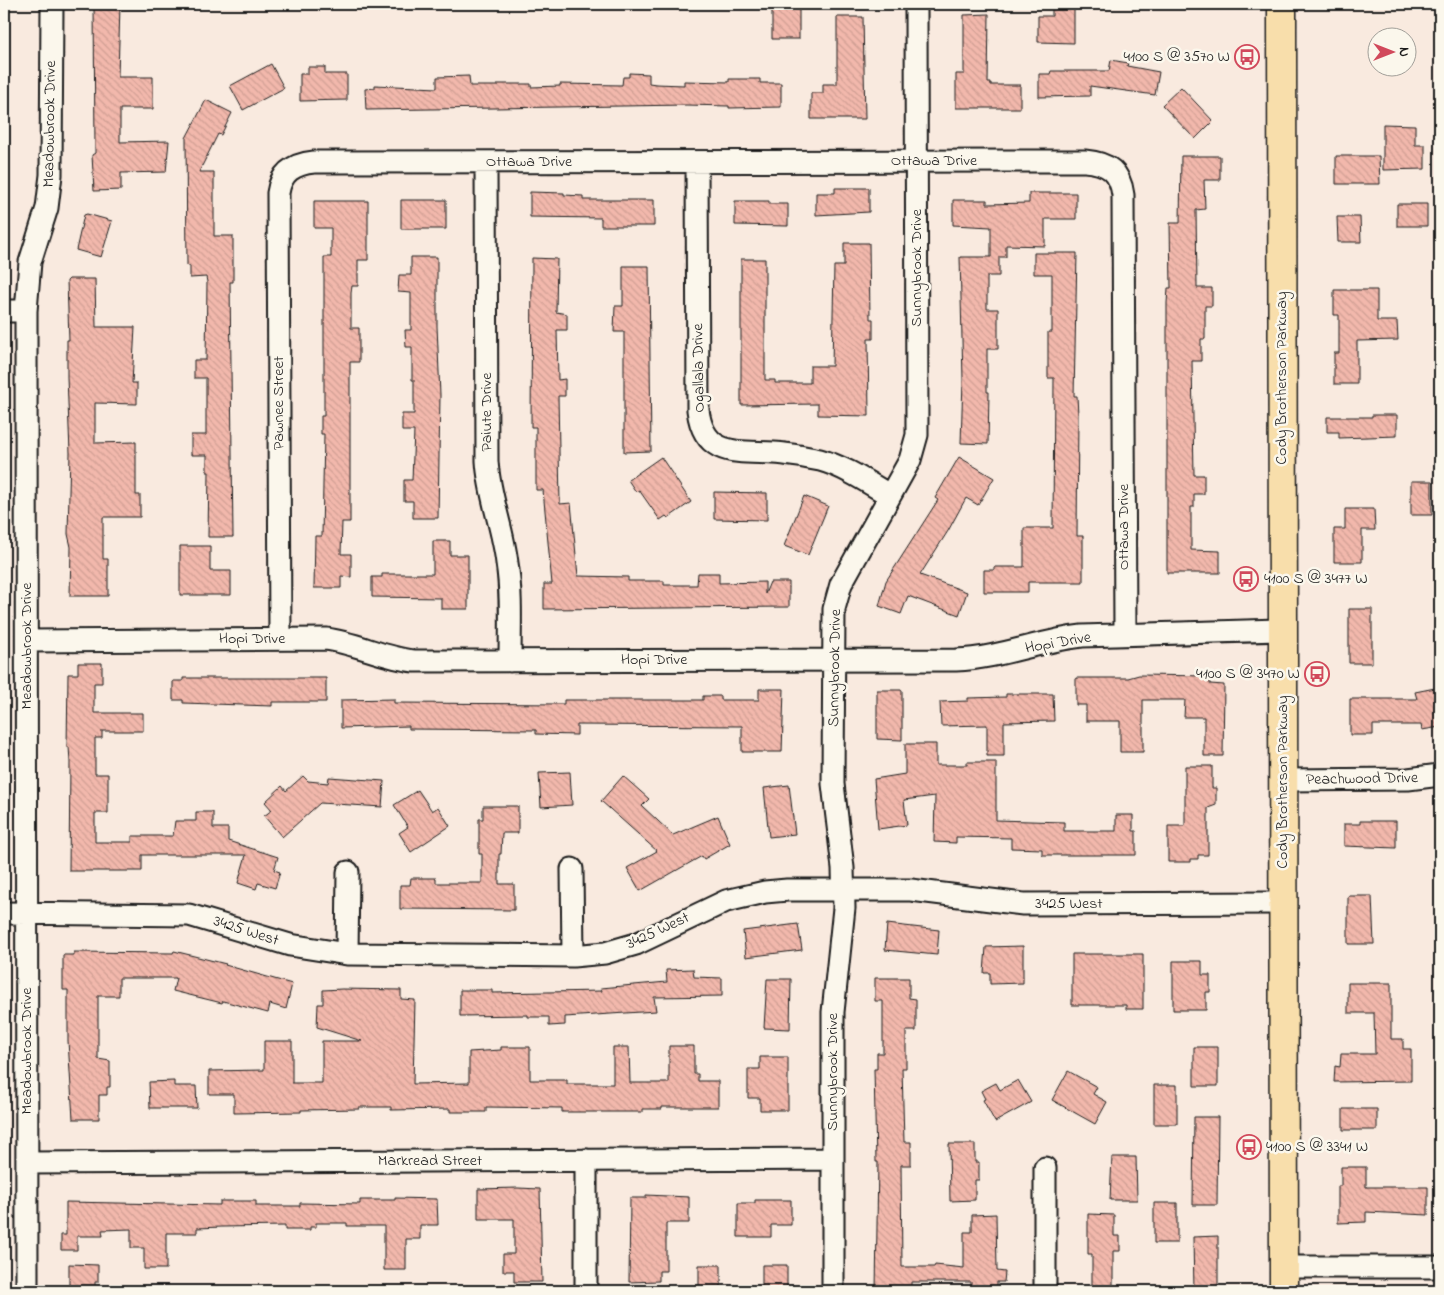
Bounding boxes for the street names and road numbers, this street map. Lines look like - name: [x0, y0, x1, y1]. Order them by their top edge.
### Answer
- street label: Meadowbrook Drive: [37, 59, 63, 188]
- street label: Ottawa Drive: [891, 149, 978, 173]
- street label: Ottawa Drive: [486, 150, 573, 174]
- street label: Sunnybrook Drive: [905, 208, 929, 327]
- street label: Cody Brotherson Parkway: [1270, 291, 1294, 465]
- street label: Ogallala Drive: [686, 322, 712, 413]
- street label: Pawnee Street: [267, 355, 291, 450]
- street label: Paiute Drive: [475, 372, 499, 451]
- street label: Ottawa Drive: [1112, 483, 1136, 570]
- street label: Meadowbrook Drive: [15, 582, 39, 710]
- street label: Sunnybrook Drive: [822, 608, 848, 727]
- street label: Hopi Drive: [1023, 625, 1094, 661]
- street label: Hopi Drive: [219, 627, 286, 651]
- street label: Hopi Drive: [621, 648, 688, 672]
- street label: Cody Brotherson Parkway: [1271, 695, 1295, 869]
- street label: Peachwood Drive: [1306, 766, 1419, 792]
- street label: 3425 West: [1035, 892, 1103, 916]
- street label: 3425 West: [622, 906, 694, 956]
- street label: 3425 West: [210, 909, 282, 953]
- street label: Meadowbrook Drive: [15, 987, 39, 1115]
- street label: Sunnybrook Drive: [821, 1012, 845, 1131]
- street label: Markread Street: [378, 1149, 483, 1173]

